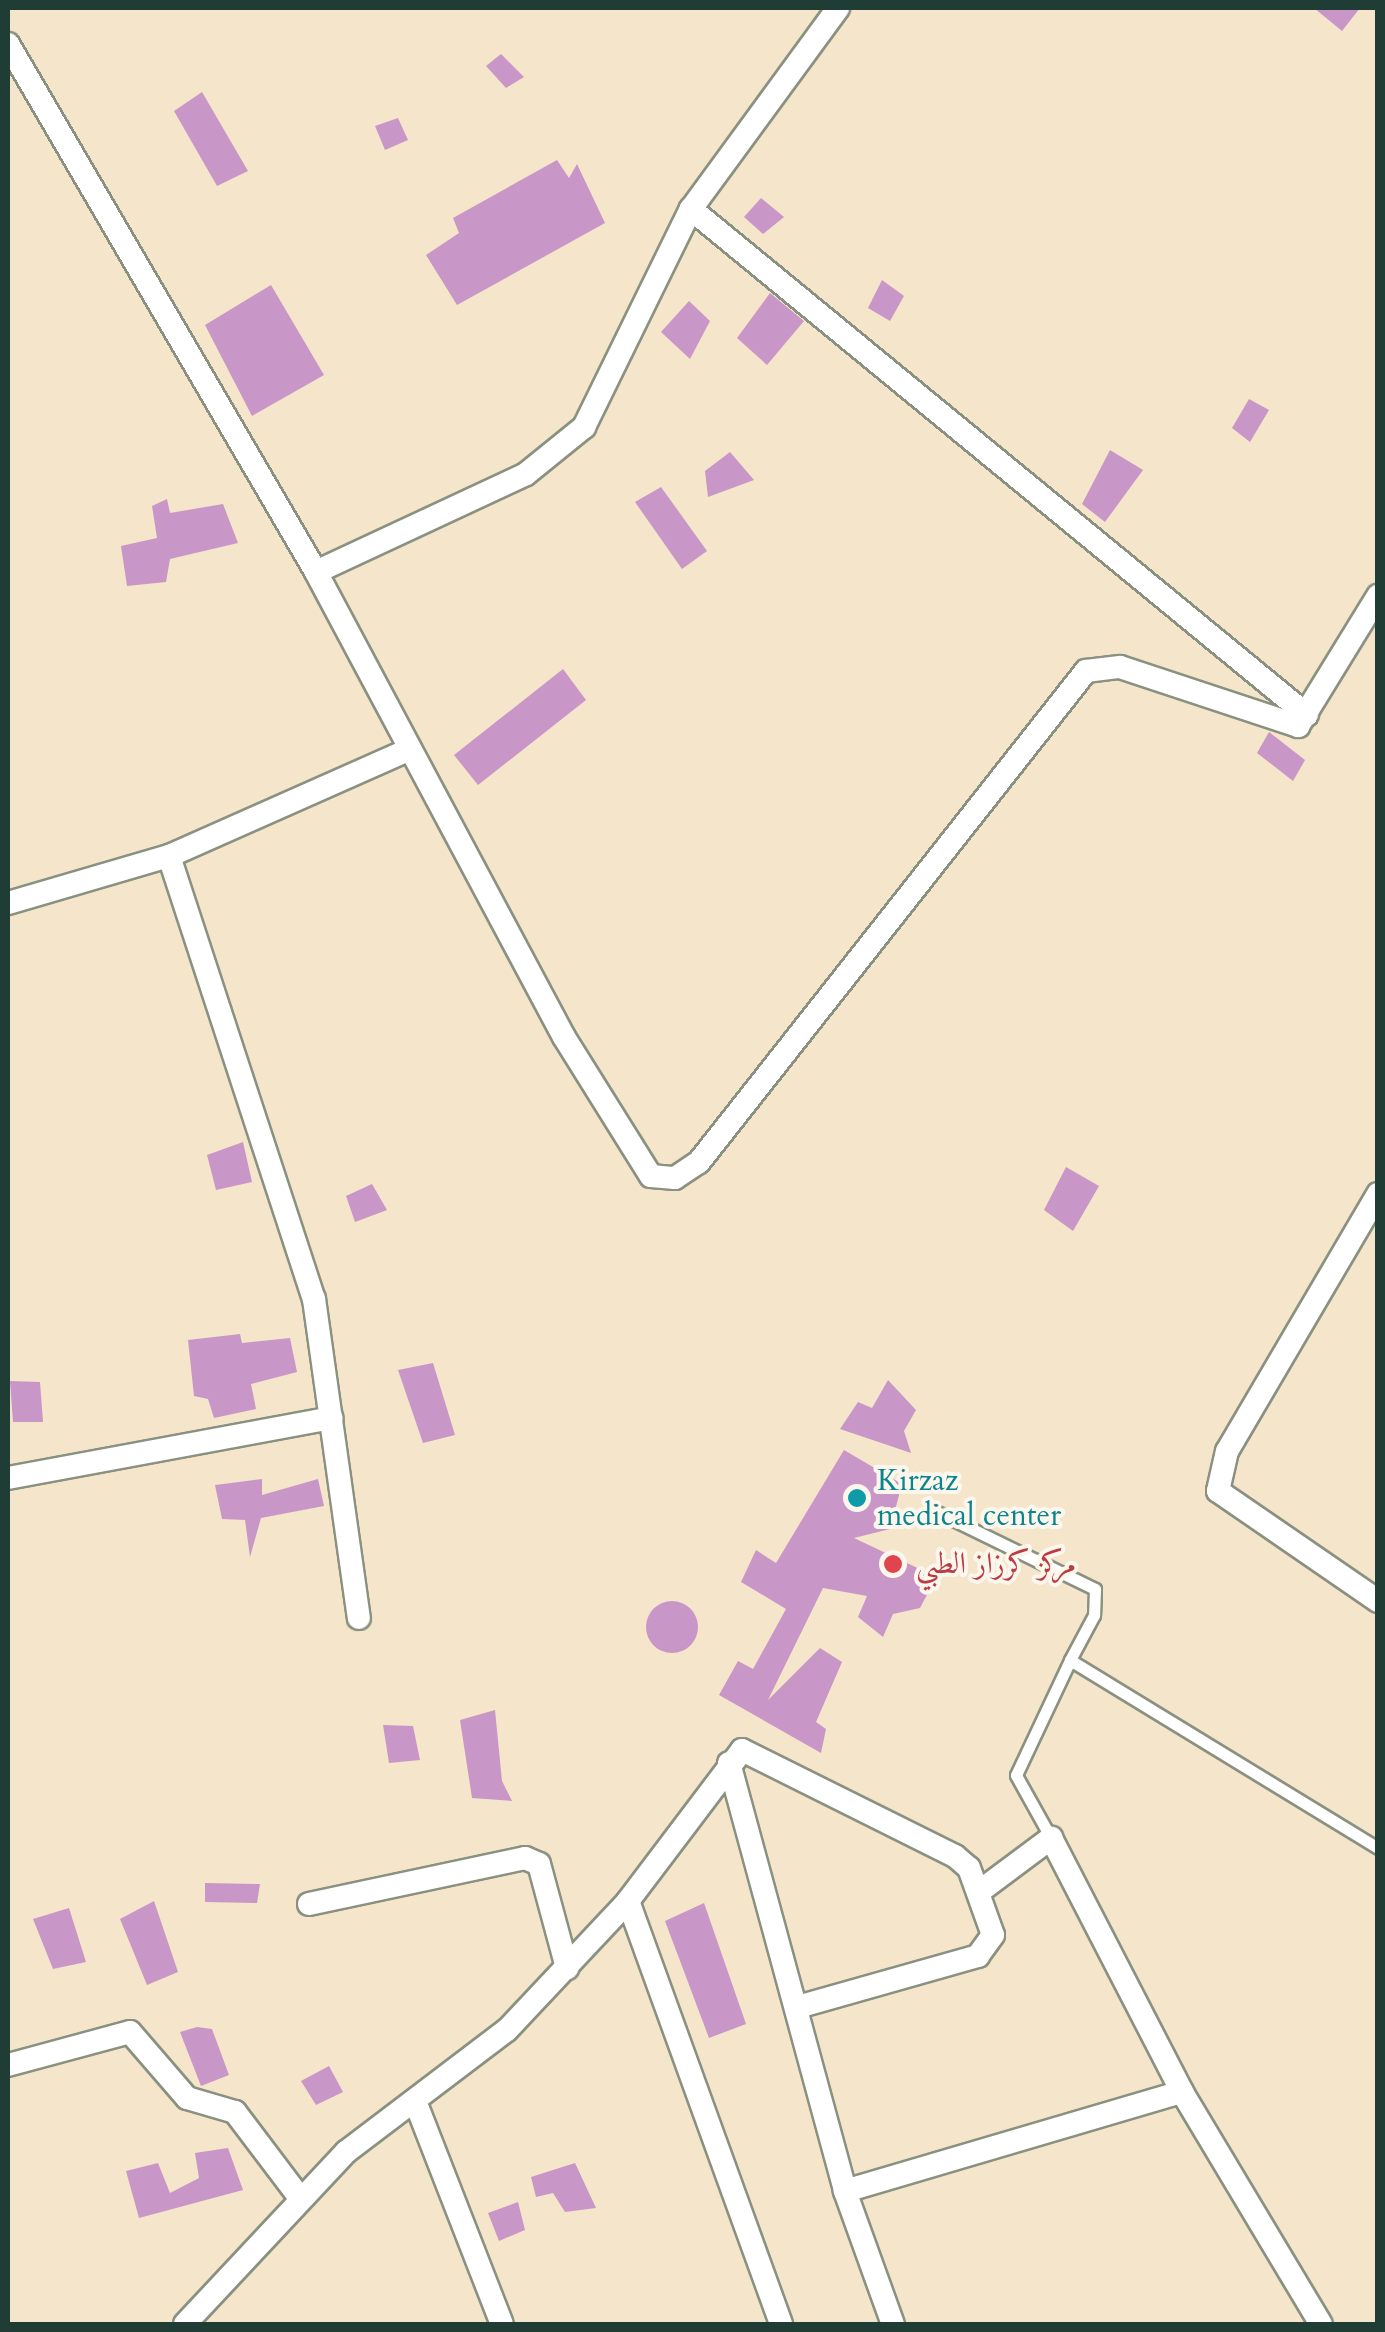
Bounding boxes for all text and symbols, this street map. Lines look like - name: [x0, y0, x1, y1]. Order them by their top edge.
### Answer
- place label: Kirzaz medical center: [877, 1463, 1061, 1534]
- marker: Kirzaz medical center: [846, 1487, 868, 1509]
- place label: مركز كرزاز الطبي: [916, 1546, 1076, 1582]
- marker: مركز كرزاز الطبي: [880, 1551, 906, 1577]

